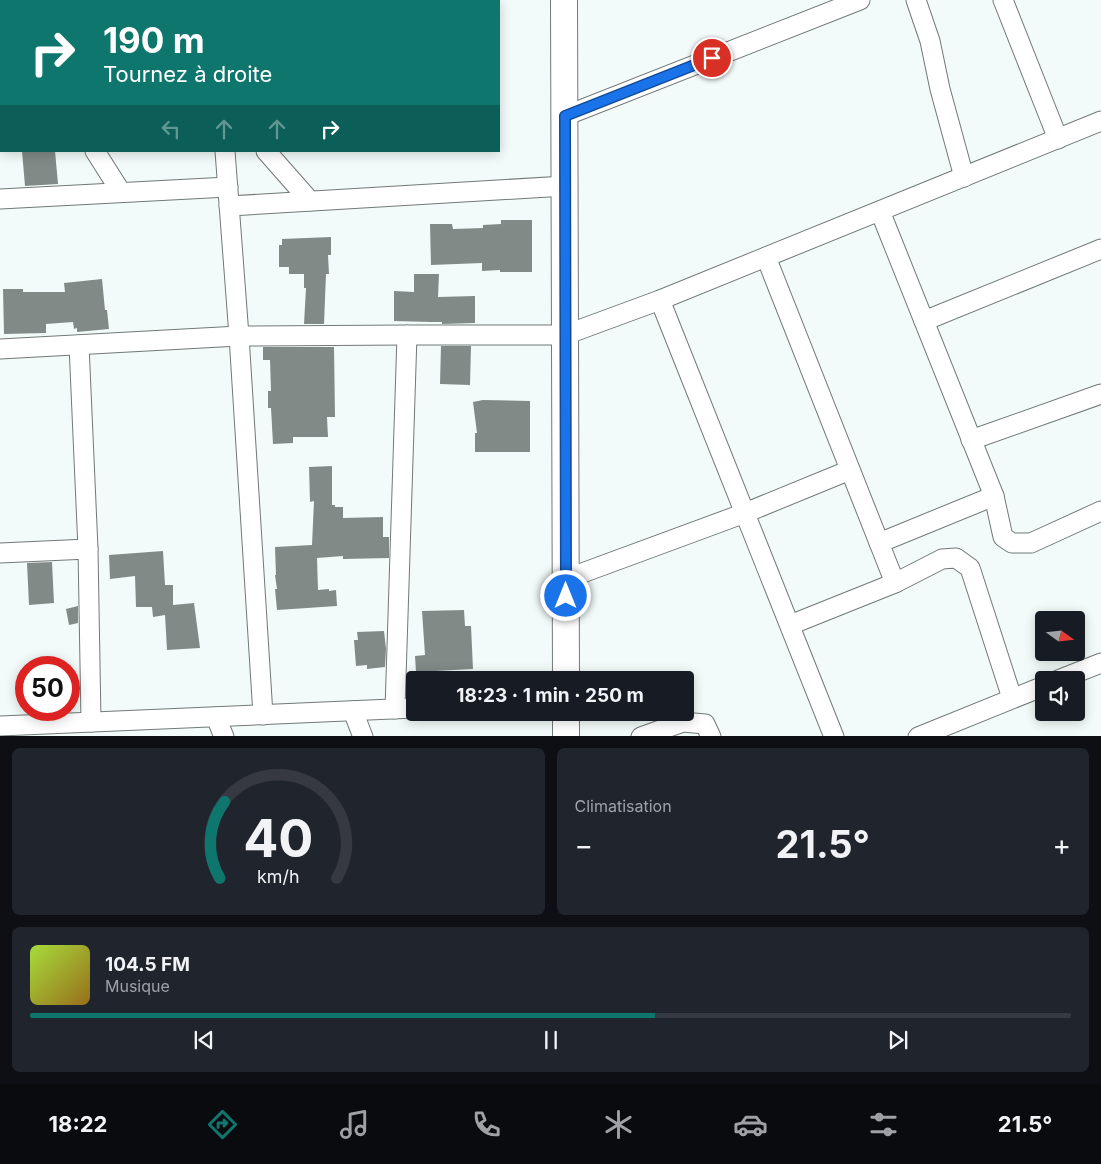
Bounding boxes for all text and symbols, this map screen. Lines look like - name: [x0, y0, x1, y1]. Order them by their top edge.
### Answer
- text: 190 m: [103, 19, 205, 61]
- icon: right: [20, 20, 85, 85]
- pin: [691, 37, 733, 79]
- icon: arrive: [698, 44, 726, 72]
- text: Tournez à droite: [103, 61, 272, 87]
- icon: left: [157, 115, 185, 143]
- icon: ahead: [210, 115, 238, 143]
- icon: ahead: [263, 115, 291, 143]
- icon: right: [316, 115, 344, 143]
- position arrow: [539, 569, 591, 621]
- north arrow: [1035, 611, 1085, 661]
- map controls: [1035, 611, 1085, 721]
- speed limit sign: 50: [15, 656, 80, 721]
- button: sound: [1035, 671, 1085, 721]
- text: 18:23 · 1 min · 250 m: [456, 684, 644, 707]
- text: Climatisation: [575, 796, 672, 816]
- text: 40: [243, 807, 313, 870]
- text: 21.5°: [776, 821, 870, 867]
- text: −: [575, 828, 593, 862]
- text: +: [1052, 828, 1071, 862]
- text: km/h: [257, 866, 299, 887]
- text: 104.5 FM: [105, 953, 190, 976]
- text: Musique: [105, 976, 170, 996]
- icon: previous: [190, 1026, 218, 1054]
- icon: pause: [537, 1026, 565, 1054]
- icon: next: [884, 1026, 912, 1054]
- icon: directions: [205, 1107, 240, 1142]
- icon: music: [337, 1107, 372, 1142]
- icon: phone: [469, 1107, 504, 1142]
- icon: climate: [601, 1107, 636, 1142]
- icon: car: [733, 1107, 768, 1142]
- icon: filters: [866, 1107, 901, 1142]
- text: 18:22: [49, 1111, 107, 1137]
- text: 21.5°: [998, 1111, 1052, 1137]

